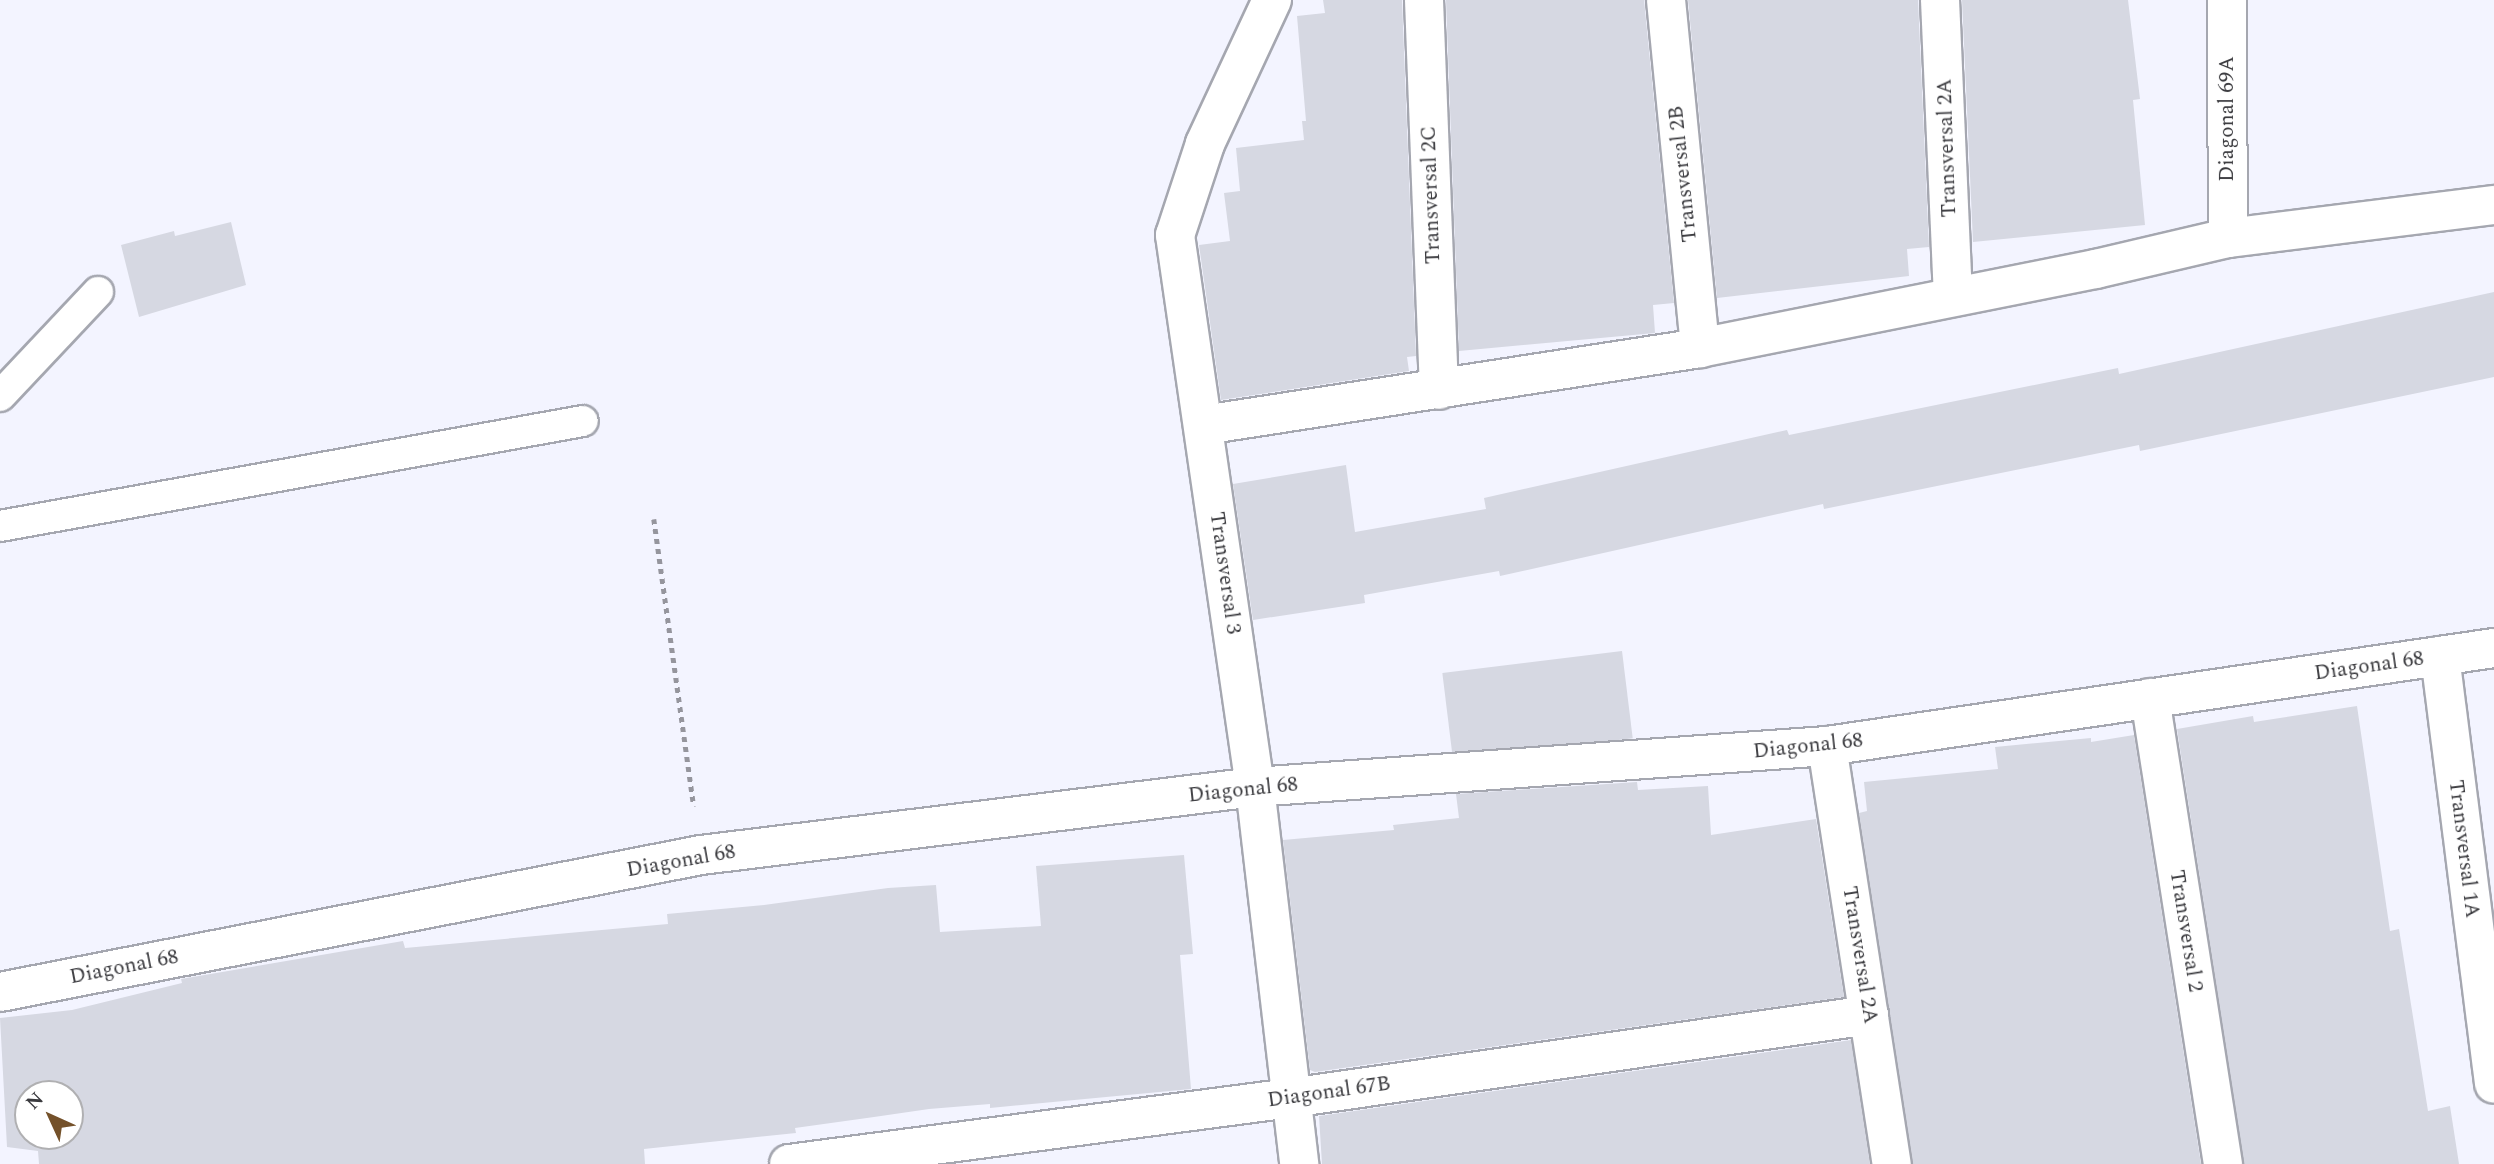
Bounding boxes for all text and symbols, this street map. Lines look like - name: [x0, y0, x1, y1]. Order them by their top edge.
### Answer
- street label: Diagonal 69A: [2214, 56, 2240, 182]
- street label: Transversal 2A: [1932, 78, 1962, 218]
- street label: Transversal 2B: [1663, 104, 1703, 244]
- street label: Transversal 2C: [1416, 125, 1446, 265]
- street label: Transversal 3: [1204, 510, 1246, 636]
- street label: Diagonal 68: [2313, 646, 2425, 686]
- street label: Diagonal 68: [1752, 728, 1864, 764]
- street label: Diagonal 68: [1187, 772, 1299, 808]
- street label: Transversal 1A: [2443, 778, 2485, 920]
- street label: Diagonal 68: [624, 839, 738, 883]
- street label: Transversal 2: [2164, 868, 2208, 994]
- street label: Transversal 2A: [1837, 884, 1883, 1026]
- street label: Diagonal 68: [67, 944, 181, 990]
- street label: Diagonal 67B: [1266, 1071, 1392, 1113]
- north arrow: [14, 1080, 84, 1150]
- text: N: [19, 1085, 51, 1117]

